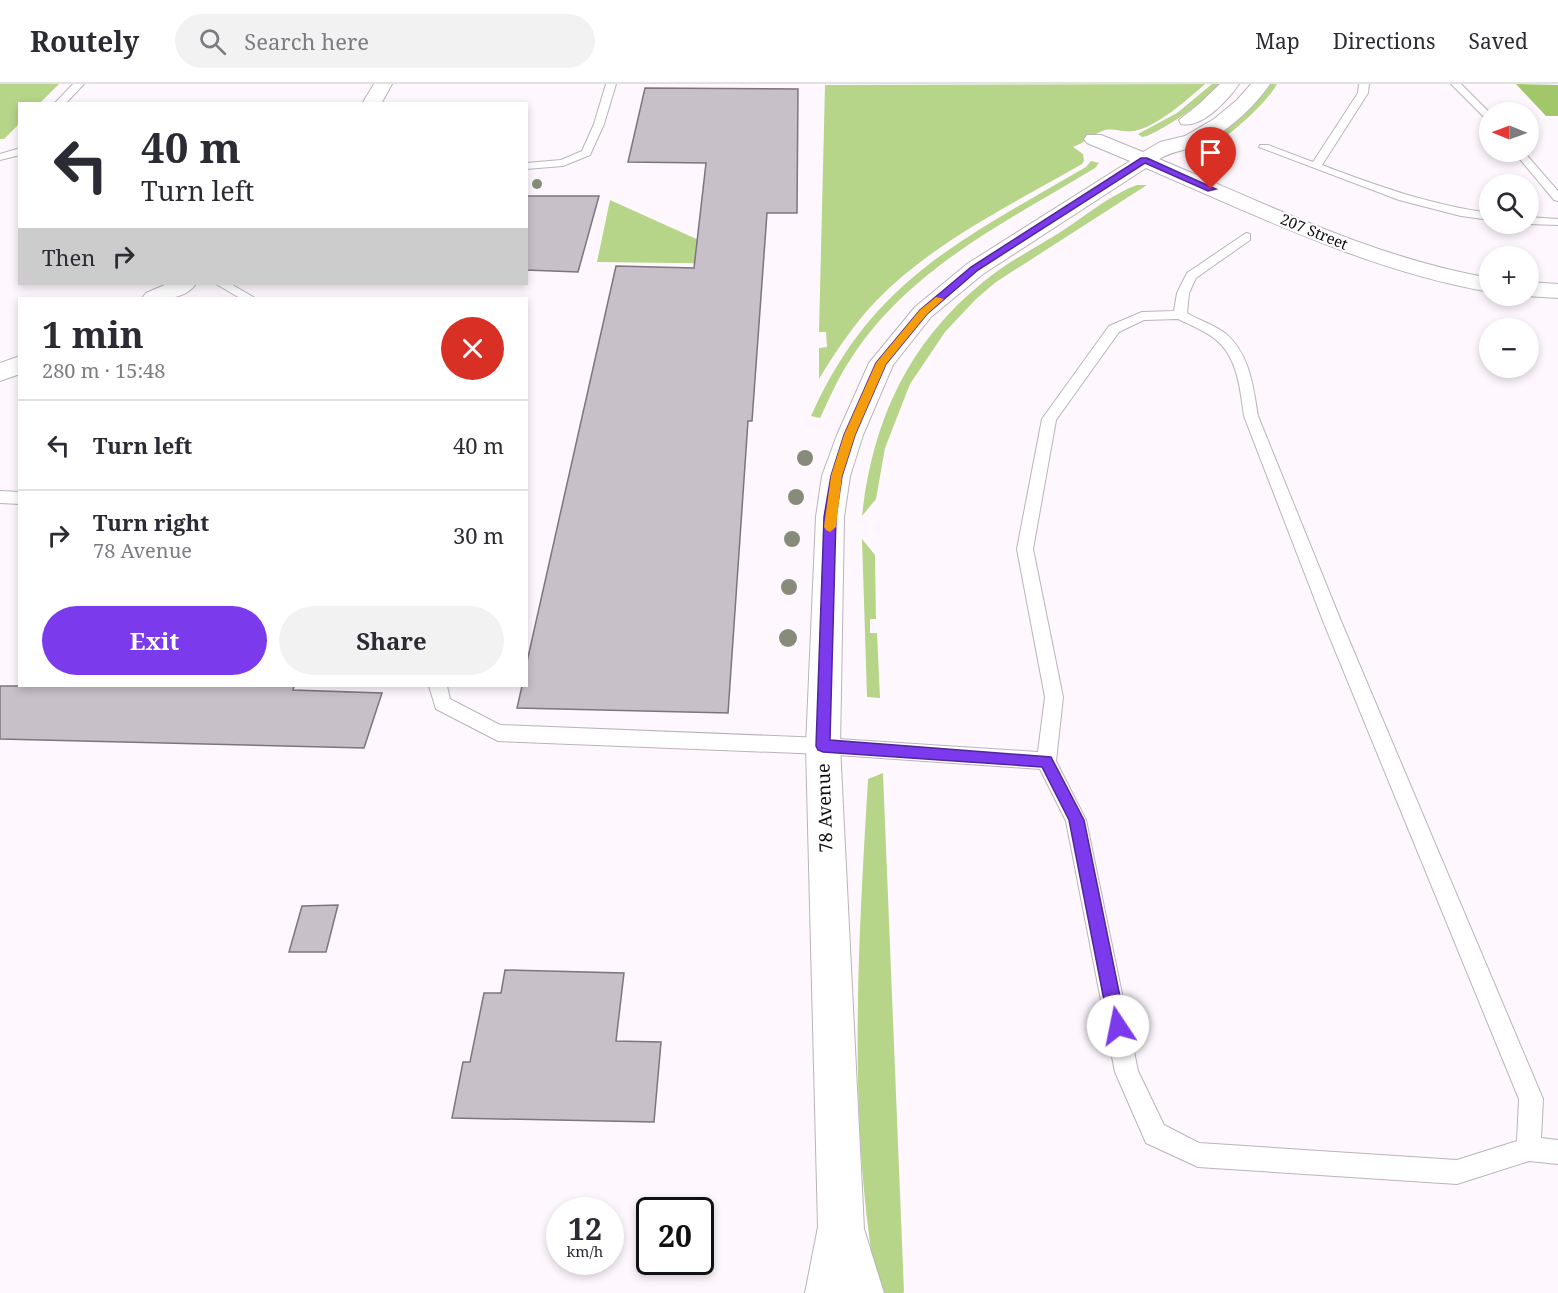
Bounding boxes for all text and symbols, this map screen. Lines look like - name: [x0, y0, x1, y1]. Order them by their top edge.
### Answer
- search box: [175, 14, 595, 68]
- text: Routely: [30, 22, 139, 60]
- icon: search: [196, 25, 229, 58]
- text: Search here: [244, 26, 369, 56]
- text: Map: [1255, 27, 1300, 55]
- text: Directions: [1333, 27, 1435, 55]
- text: Saved: [1468, 27, 1528, 55]
- north arrow: [1479, 102, 1539, 162]
- map controls: [1479, 102, 1539, 378]
- text: 40 m: [141, 118, 241, 175]
- icon: left: [42, 126, 120, 204]
- pin: [1185, 127, 1236, 189]
- icon: arrive: [1194, 136, 1227, 169]
- text: Turn left: [141, 172, 254, 209]
- button: search: [1479, 174, 1539, 234]
- street label: 207 Street: [1278, 209, 1351, 254]
- icon: right: [107, 240, 140, 273]
- text: Then: [42, 242, 95, 272]
- button: +: [1479, 246, 1539, 306]
- text: 1 min: [42, 310, 144, 359]
- button: close: [441, 317, 504, 380]
- button: −: [1479, 318, 1539, 378]
- text: 280 m · 15:48: [42, 357, 165, 384]
- icon: left: [42, 429, 75, 462]
- text: Turn left: [93, 430, 192, 460]
- text: 40 m: [453, 430, 504, 460]
- text: Turn right: [93, 507, 209, 537]
- icon: right: [42, 519, 75, 552]
- text: 30 m: [453, 520, 504, 550]
- text: 78 Avenue: [93, 537, 192, 564]
- button: Exit: [42, 606, 267, 675]
- button: Share: [279, 606, 504, 675]
- street label: 78 Avenue: [810, 763, 838, 853]
- position arrow: [1086, 994, 1150, 1058]
- speed limit sign: 20: [636, 1197, 714, 1275]
- text: 12: [568, 1208, 602, 1249]
- text: km/h: [567, 1241, 603, 1261]

